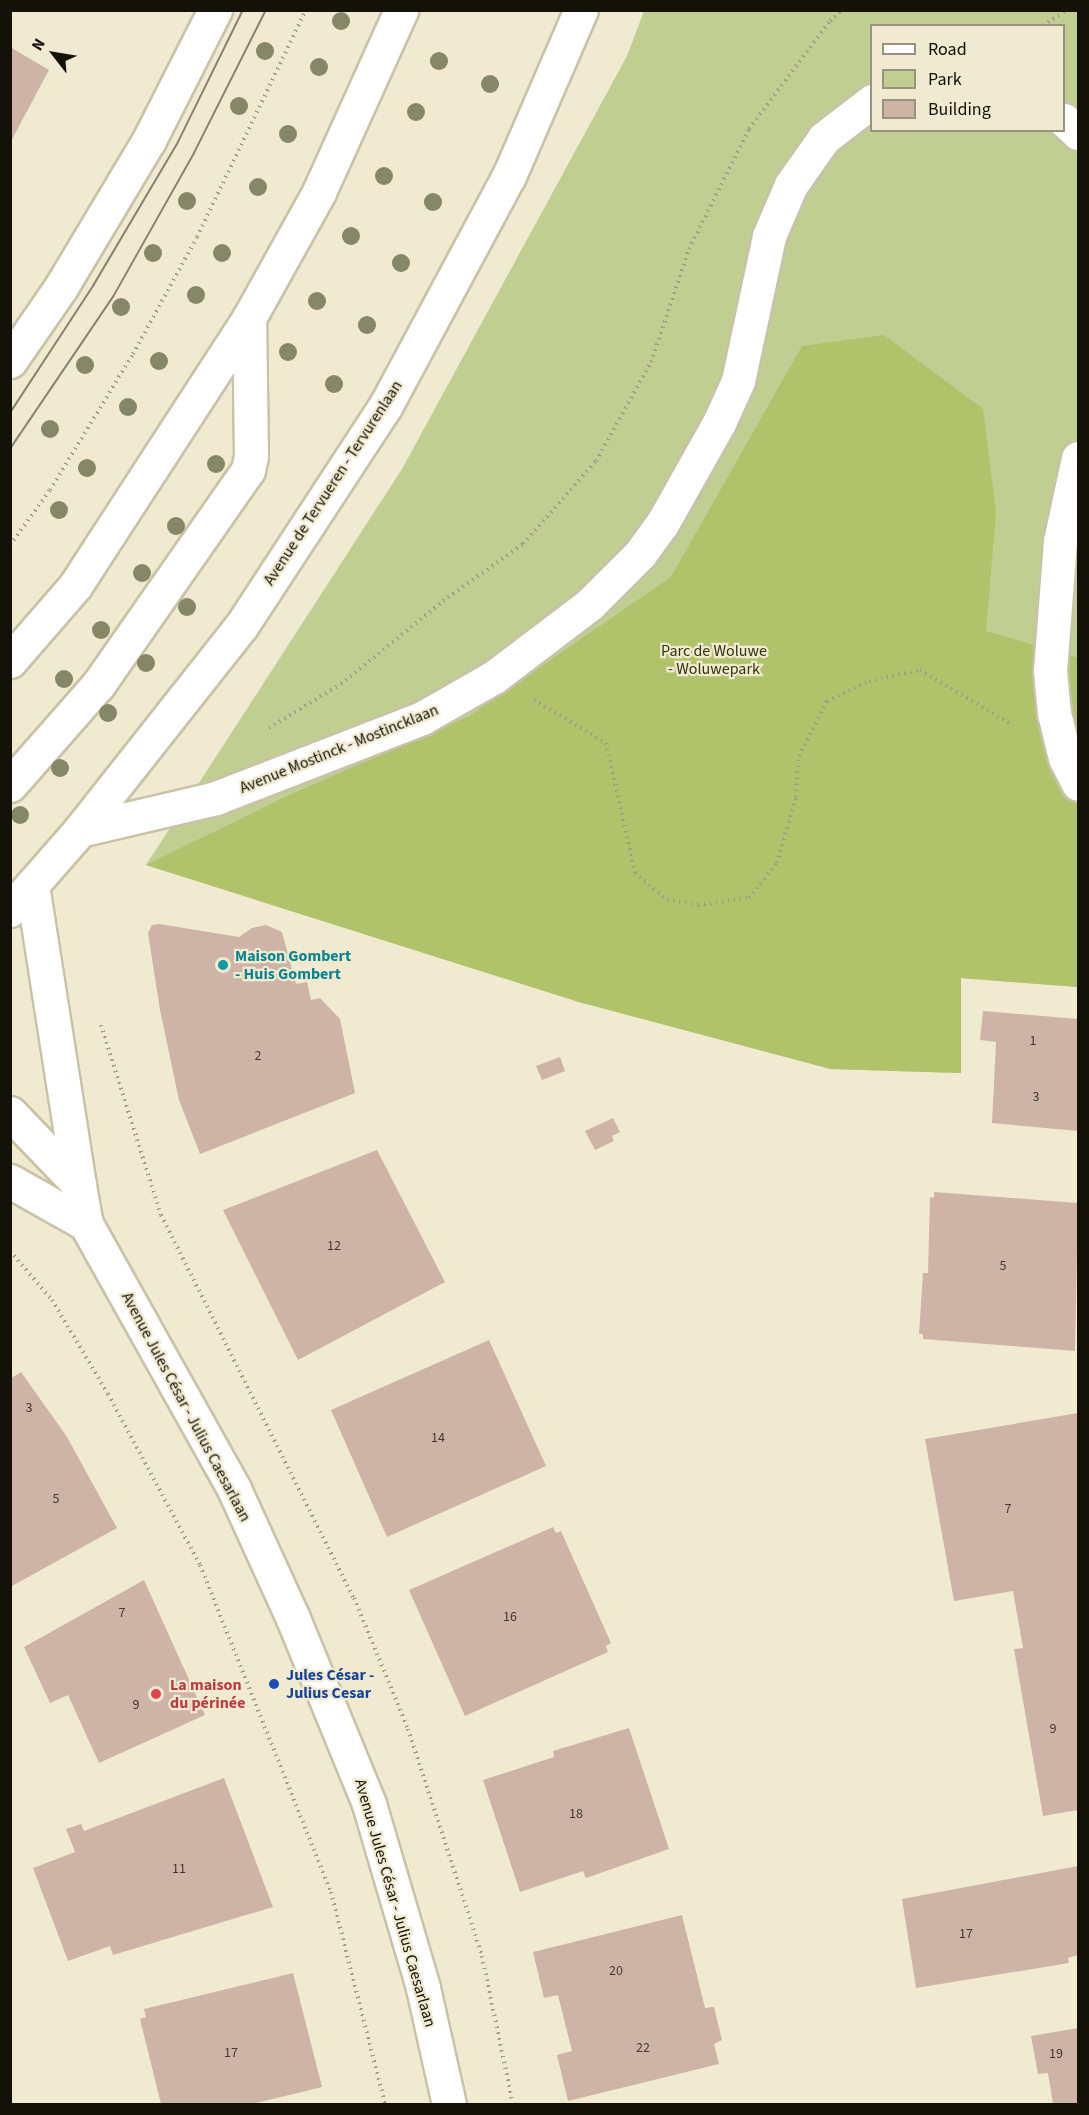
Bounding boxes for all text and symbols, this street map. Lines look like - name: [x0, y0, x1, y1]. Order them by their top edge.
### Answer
- north arrow: [24, 24, 84, 84]
- legend: [870, 24, 1065, 132]
- text: N: [26, 35, 51, 55]
- text: Road: [928, 37, 967, 62]
- text: Park: [928, 67, 962, 92]
- text: Building: [928, 97, 991, 122]
- street label: Avenue de Tervueren - Tervurenlaan: [260, 377, 406, 589]
- park label: Parc de Woluwe - Woluwepark: [661, 641, 767, 679]
- street label: Avenue Mostinck - Mostincklaan: [237, 700, 441, 798]
- place label: Maison Gombert - Huis Gombert: [235, 946, 351, 984]
- marker: Maison Gombert - Huis Gombert: [216, 958, 230, 972]
- house number: 1: [1030, 1033, 1036, 1049]
- house number: 2: [255, 1048, 261, 1064]
- house number: 3: [1033, 1089, 1039, 1105]
- house number: 12: [327, 1238, 341, 1254]
- house number: 5: [1000, 1258, 1006, 1274]
- street label: Avenue Jules César - Julius Caesarlaan: [117, 1289, 255, 1525]
- house number: 3: [26, 1400, 32, 1416]
- house number: 14: [431, 1430, 445, 1446]
- house number: 5: [53, 1491, 59, 1507]
- house number: 7: [1005, 1501, 1011, 1517]
- house number: 7: [119, 1605, 125, 1621]
- house number: 16: [503, 1609, 517, 1625]
- place label: Jules César - Julius Cesar: [286, 1665, 374, 1703]
- place label: La maison du périnée: [170, 1675, 245, 1713]
- marker: Jules César - Julius Cesar: [267, 1677, 281, 1691]
- marker: La maison du périnée: [147, 1685, 165, 1703]
- house number: 9: [133, 1697, 139, 1713]
- house number: 9: [1050, 1721, 1056, 1737]
- street label: Avenue Jules César - Julius Caesarlaan: [350, 1777, 440, 2029]
- house number: 18: [569, 1806, 583, 1822]
- house number: 11: [172, 1861, 186, 1877]
- house number: 17: [959, 1926, 973, 1942]
- house number: 20: [609, 1963, 623, 1979]
- house number: 22: [636, 2040, 650, 2056]
- house number: 17: [224, 2045, 238, 2061]
- house number: 19: [1049, 2046, 1063, 2062]

